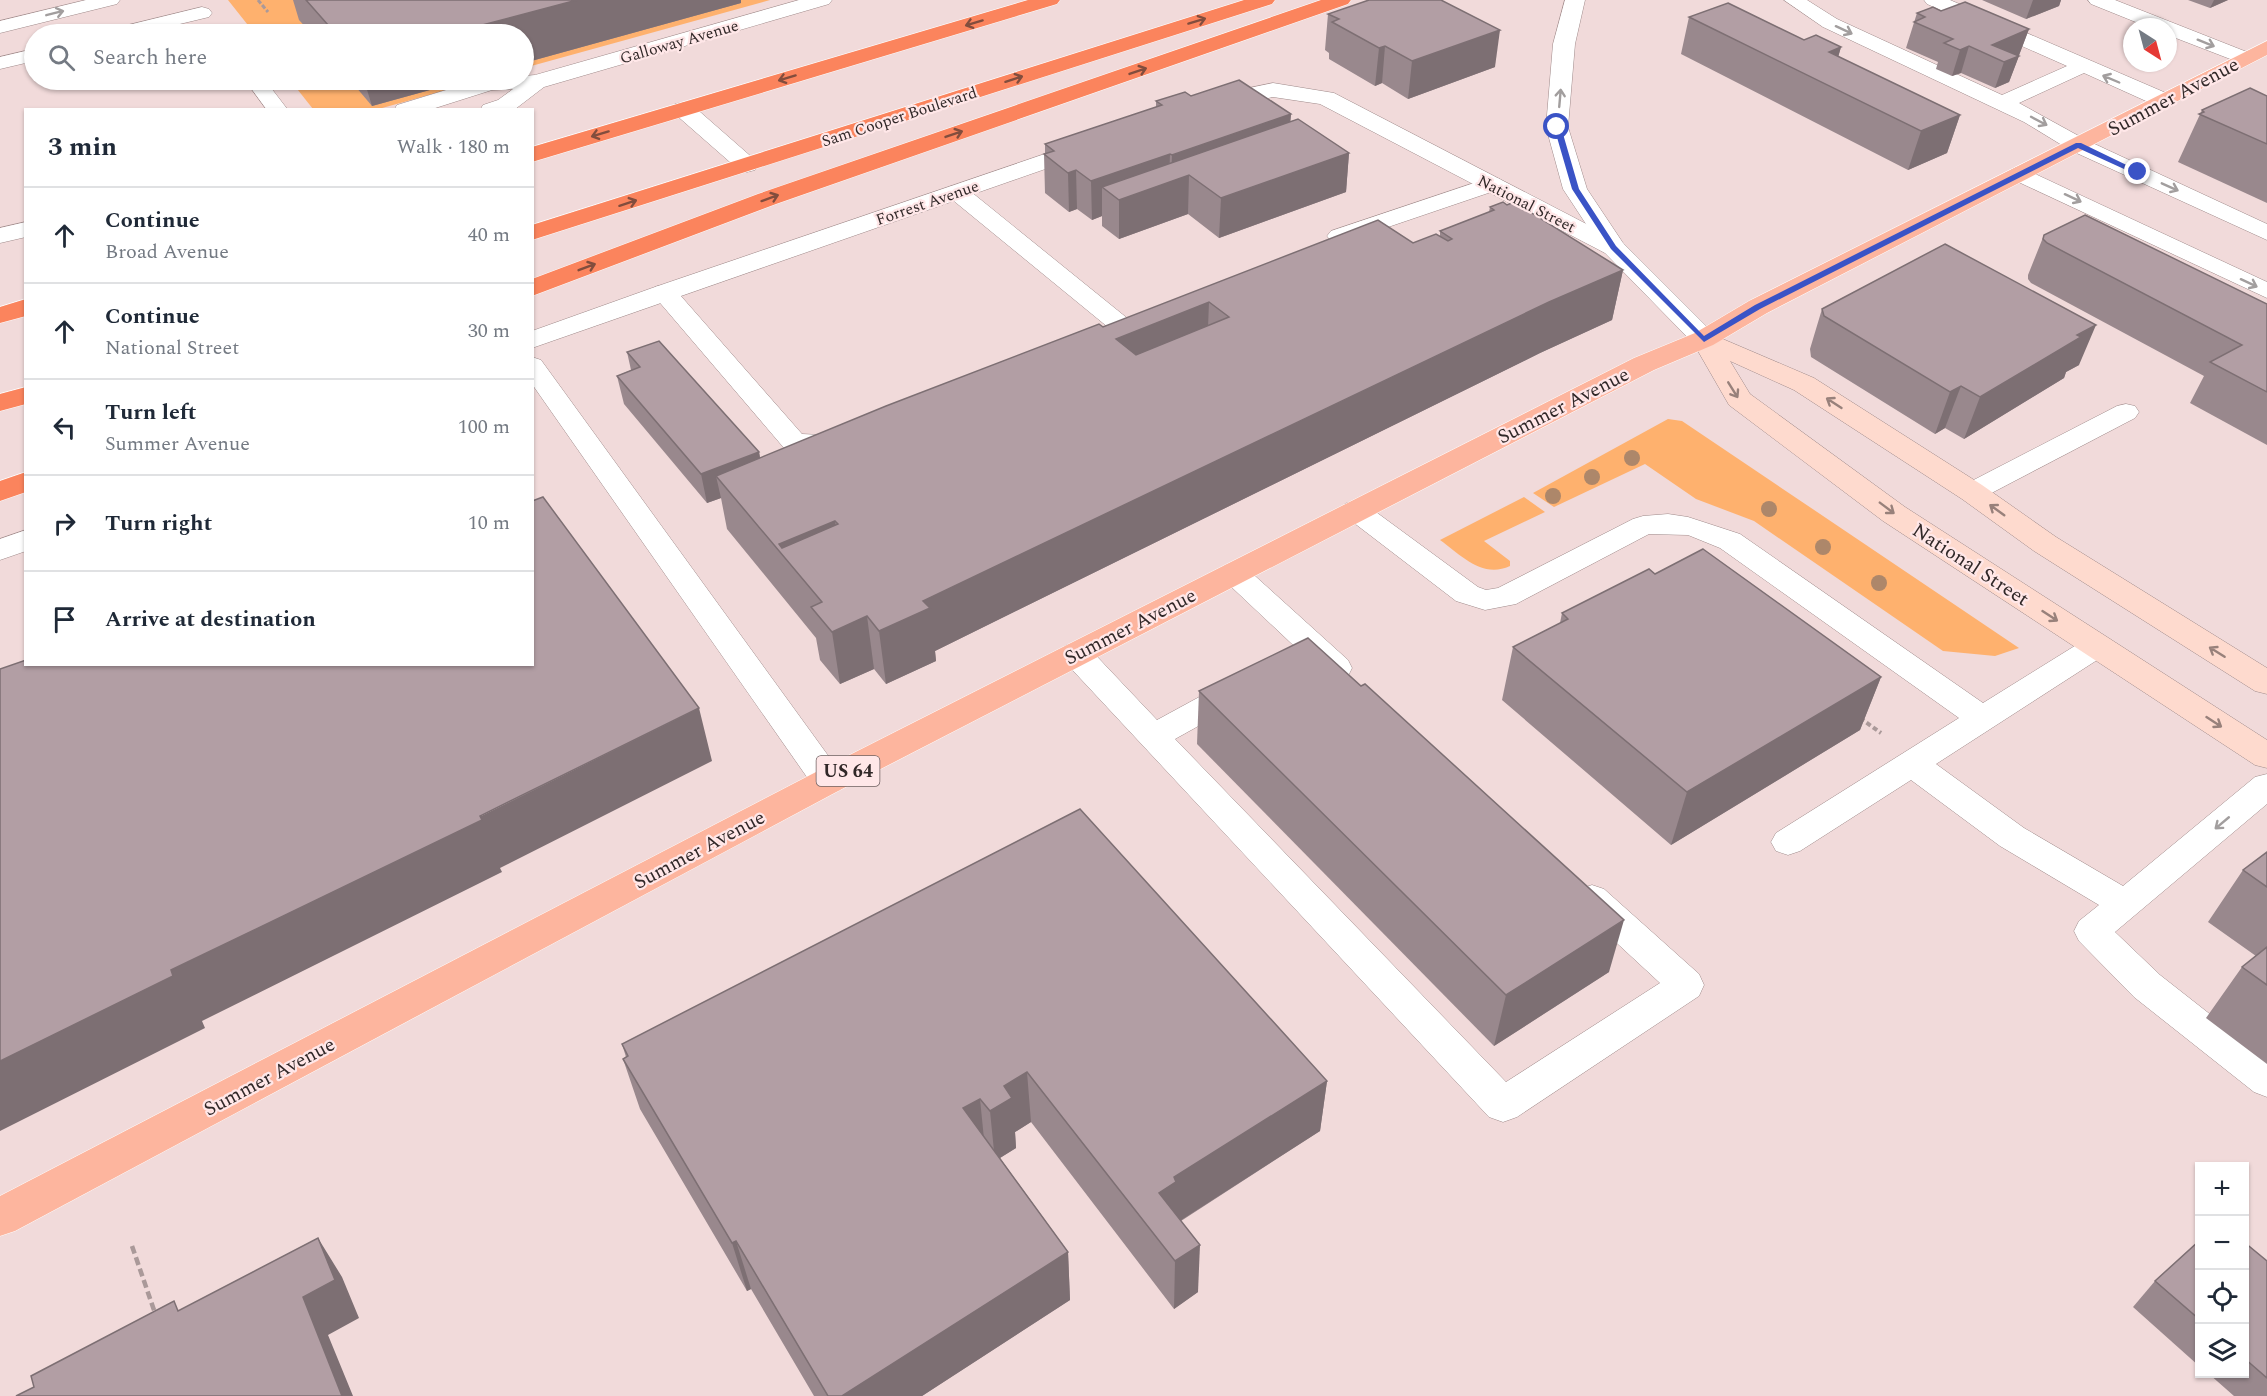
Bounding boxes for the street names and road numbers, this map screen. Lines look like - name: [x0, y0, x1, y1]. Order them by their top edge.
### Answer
- street label: Galloway Avenue: [617, 14, 741, 70]
- street label: Summer Avenue: [2102, 50, 2244, 144]
- street label: Sam Cooper Boulevard: [818, 80, 980, 153]
- street label: National Street: [1473, 169, 1580, 239]
- street label: Forrest Avenue: [873, 174, 982, 232]
- street label: Summer Avenue: [1492, 360, 1635, 452]
- street label: National Street: [1906, 516, 2035, 614]
- street label: Summer Avenue: [1059, 581, 1202, 673]
- road number: US 64: [816, 756, 880, 786]
- street label: Summer Avenue: [628, 803, 770, 897]
- street label: Summer Avenue: [198, 1030, 340, 1124]

